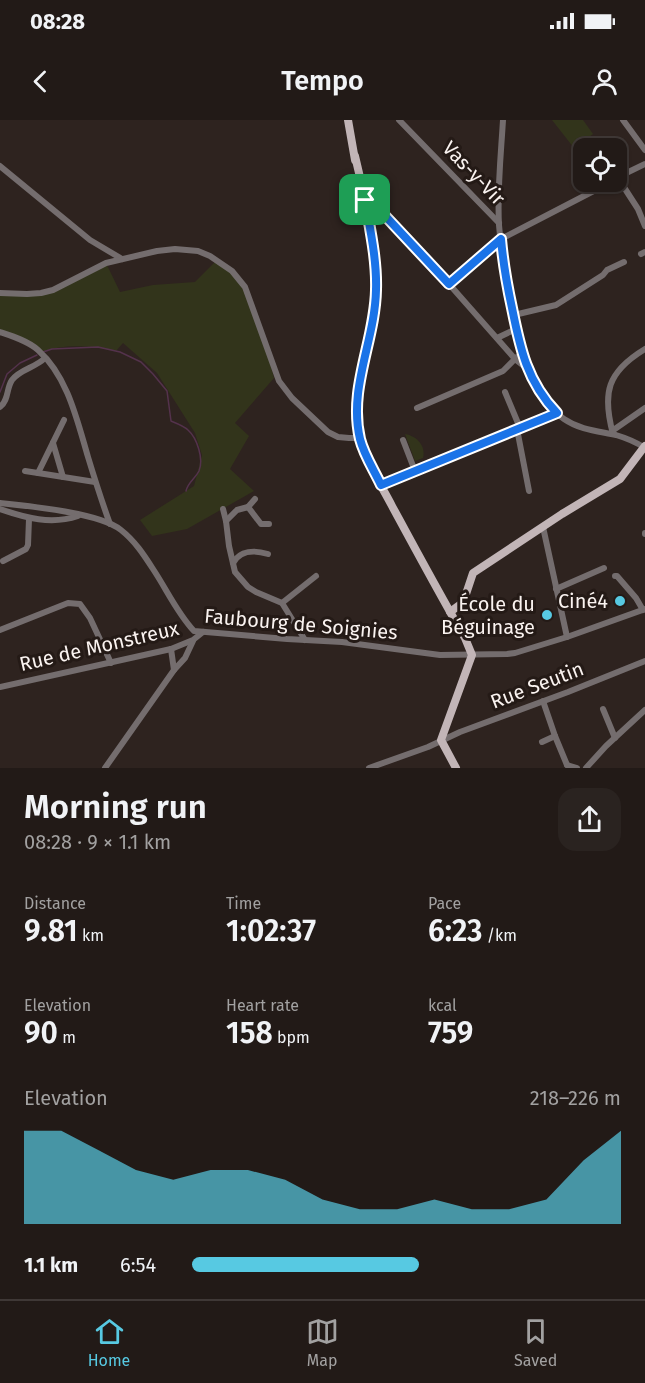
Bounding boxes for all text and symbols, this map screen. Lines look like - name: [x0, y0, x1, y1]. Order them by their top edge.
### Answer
- text: 08:28: [30, 8, 85, 35]
- icon: back: [24, 65, 57, 98]
- text: Tempo: [281, 65, 364, 97]
- icon: person: [588, 65, 621, 98]
- street label: Vas-y-Vir: [438, 136, 510, 210]
- map controls: [573, 138, 627, 192]
- button: locate: [573, 138, 627, 192]
- pin: [339, 174, 390, 225]
- icon: arrive: [348, 183, 381, 216]
- place label: Ciné4: [558, 589, 608, 613]
- place label: École du Béguinage: [441, 592, 535, 639]
- marker: Ciné4: [613, 594, 627, 608]
- street label: Faubourg de Soignies: [203, 604, 399, 644]
- marker: École du Béguinage: [540, 608, 554, 622]
- street label: Rue de Monstreux: [17, 616, 181, 676]
- street label: Rue Seutin: [487, 656, 587, 714]
- text: Morning run: [24, 787, 207, 827]
- button: share: [558, 788, 621, 851]
- text: 08:28 · 9 × 1.1 km: [24, 830, 171, 854]
- text: Distance: [24, 894, 86, 913]
- text: Time: [226, 894, 261, 913]
- text: Pace: [428, 894, 461, 913]
- text: 9.81: [24, 913, 78, 949]
- text: 1:02:37: [226, 913, 316, 949]
- text: 6:23: [428, 913, 483, 949]
- text: km: [78, 926, 104, 945]
- text: /km: [483, 926, 517, 945]
- text: Elevation: [24, 996, 91, 1015]
- text: Heart rate: [226, 996, 299, 1015]
- text: kcal: [428, 996, 457, 1015]
- text: 90: [24, 1015, 58, 1051]
- text: 158: [226, 1015, 273, 1051]
- text: 759: [428, 1015, 473, 1051]
- text: m: [58, 1028, 76, 1047]
- text: bpm: [273, 1028, 310, 1047]
- text: Elevation: [24, 1086, 108, 1110]
- text: 218–226 m: [530, 1086, 621, 1110]
- text: 1.1 km: [24, 1253, 78, 1277]
- text: 6:54: [120, 1253, 156, 1277]
- tab: Home: [88, 1315, 130, 1370]
- tab: Map: [306, 1315, 339, 1370]
- tab: Saved: [514, 1315, 557, 1370]

